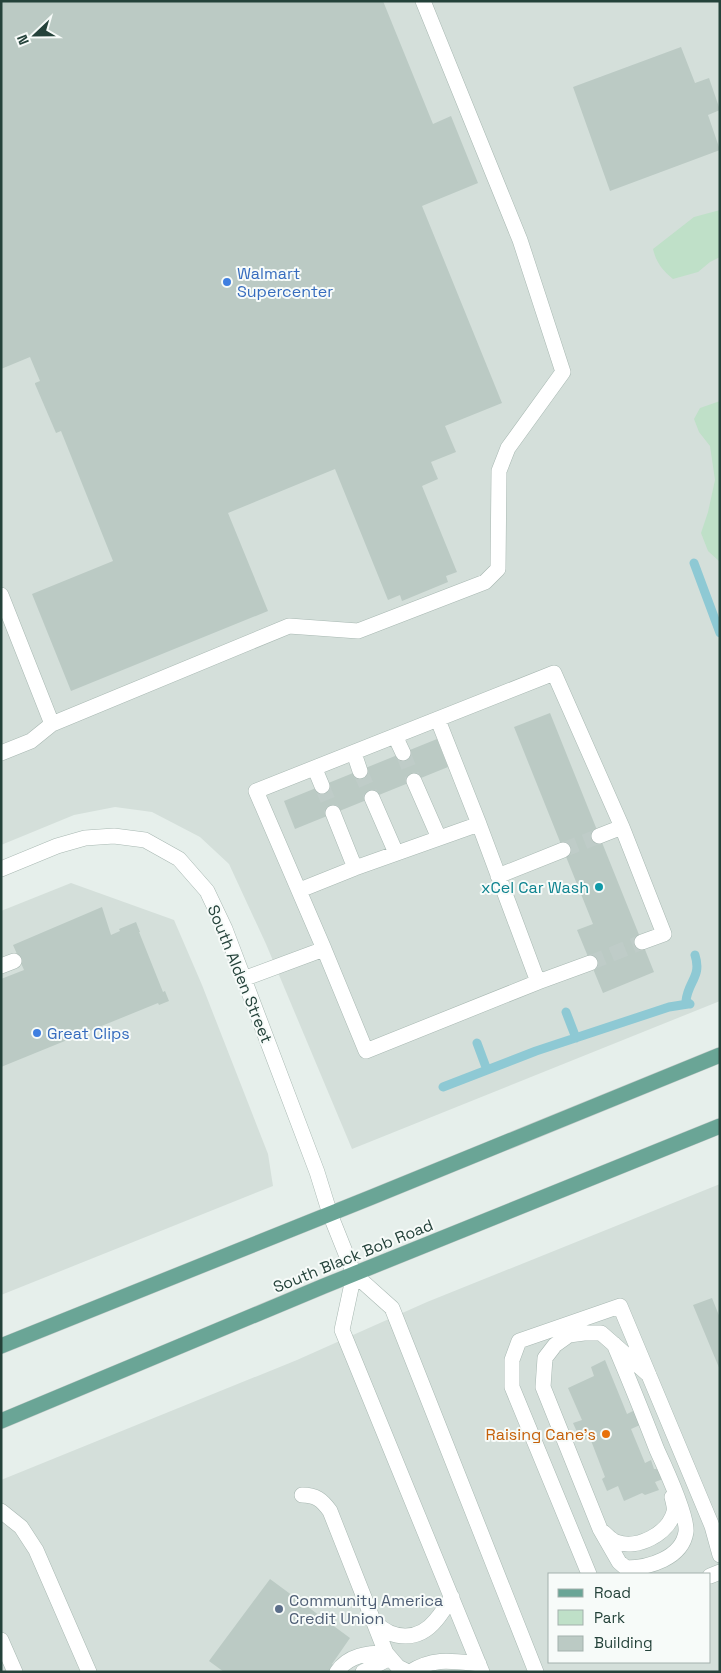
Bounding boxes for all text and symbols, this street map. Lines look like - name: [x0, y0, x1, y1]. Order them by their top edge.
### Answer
- north arrow: [10, 10, 60, 60]
- text: N: [13, 32, 33, 48]
- place label: Walmart Supercenter: [237, 263, 333, 302]
- marker: Walmart Supercenter: [221, 276, 233, 288]
- place label: xCel Car Wash: [481, 877, 589, 898]
- marker: xCel Car Wash: [593, 881, 605, 893]
- street label: South Alden Street: [203, 902, 277, 1046]
- place label: Great Clips: [47, 1023, 130, 1044]
- marker: Great Clips: [31, 1027, 43, 1039]
- street label: South Black Bob Road: [270, 1214, 436, 1298]
- place label: Raising Cane's: [486, 1424, 596, 1445]
- marker: Raising Cane's: [600, 1428, 612, 1440]
- legend: [548, 1573, 711, 1663]
- text: Road: [594, 1583, 631, 1602]
- place label: Community America Credit Union: [289, 1590, 443, 1629]
- marker: Community America Credit Union: [273, 1603, 285, 1615]
- text: Park: [594, 1608, 625, 1627]
- text: Building: [594, 1633, 653, 1652]

